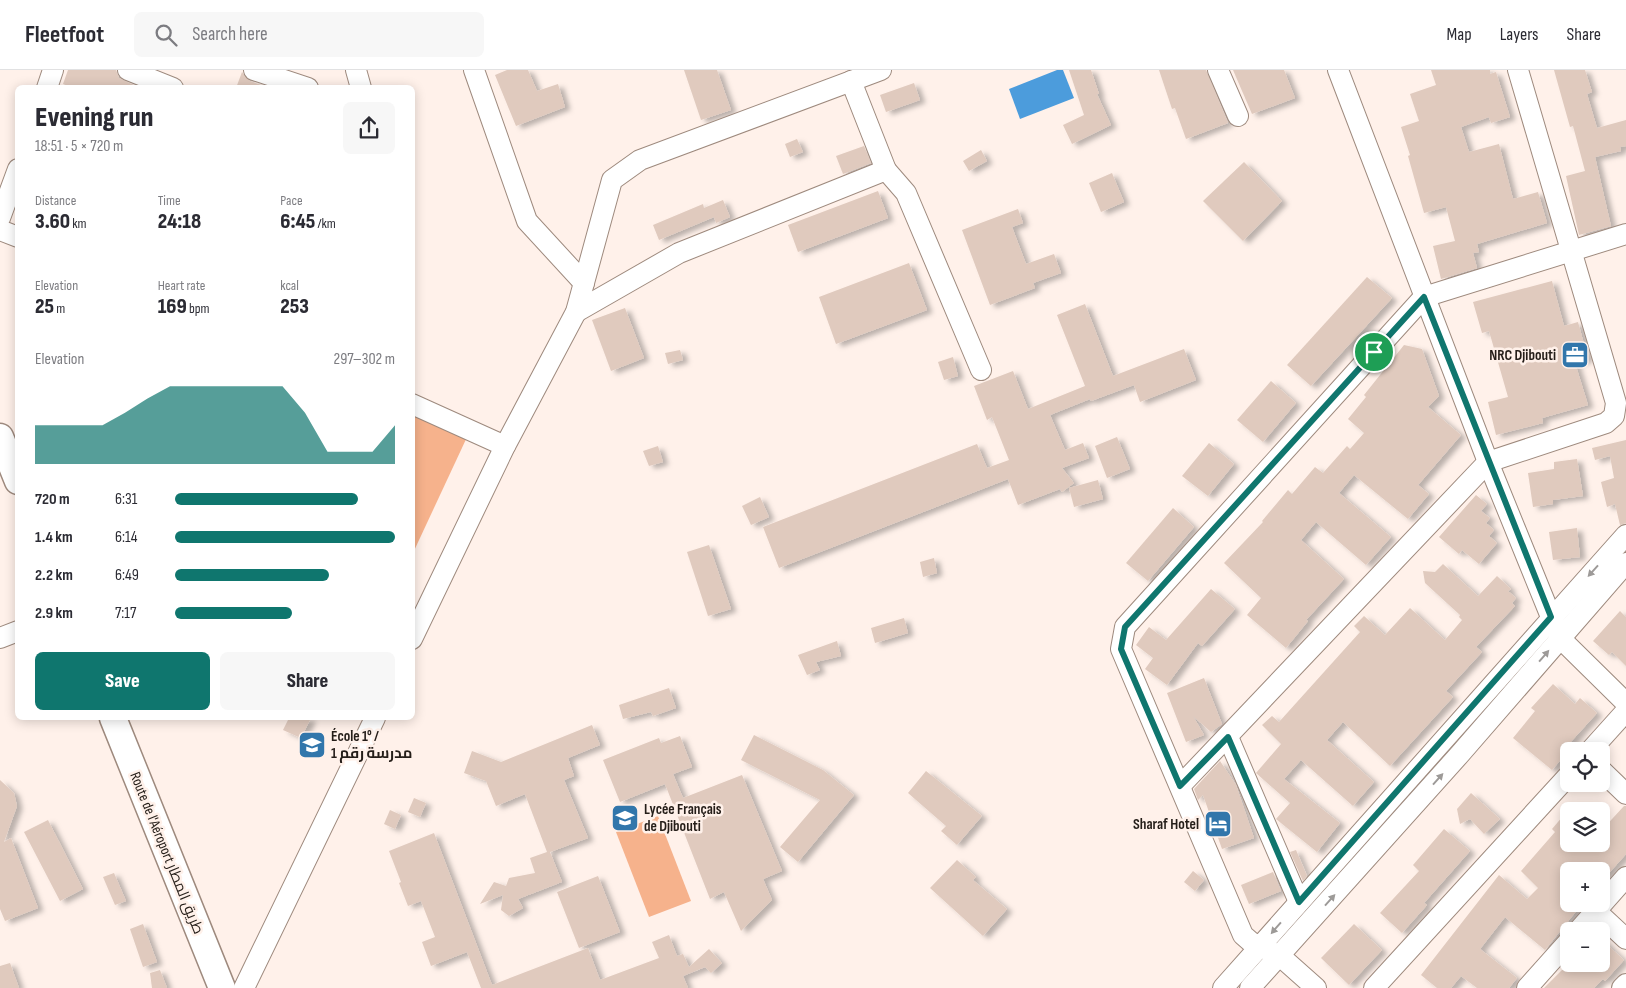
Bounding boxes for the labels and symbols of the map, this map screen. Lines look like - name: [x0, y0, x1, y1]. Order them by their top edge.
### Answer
- pin: [1353, 331, 1395, 373]
- office icon: NRC Djibouti: [1560, 340, 1590, 370]
- place label: NRC Djibouti: [1489, 346, 1556, 365]
- one-way arrow: [1587, 564, 1599, 576]
- one-way arrow: [1539, 650, 1550, 663]
- place label: École 1° / مدرسة رقم 1: [331, 727, 412, 763]
- school or university icon: École 1° / مدرسة رقم 1: [297, 730, 327, 760]
- street label: Route de l'Aéroport طريق المطار: [125, 769, 208, 937]
- one-way arrow: [1432, 773, 1444, 785]
- place label: Lycée Français de Djibouti: [644, 800, 722, 836]
- school or university icon: Lycée Français de Djibouti: [610, 803, 640, 833]
- hotel icon: Sharaf Hotel: [1203, 809, 1233, 839]
- place label: Sharaf Hotel: [1133, 815, 1199, 834]
- one-way arrow: [1324, 894, 1335, 907]
- one-way arrow: [1271, 921, 1282, 934]

